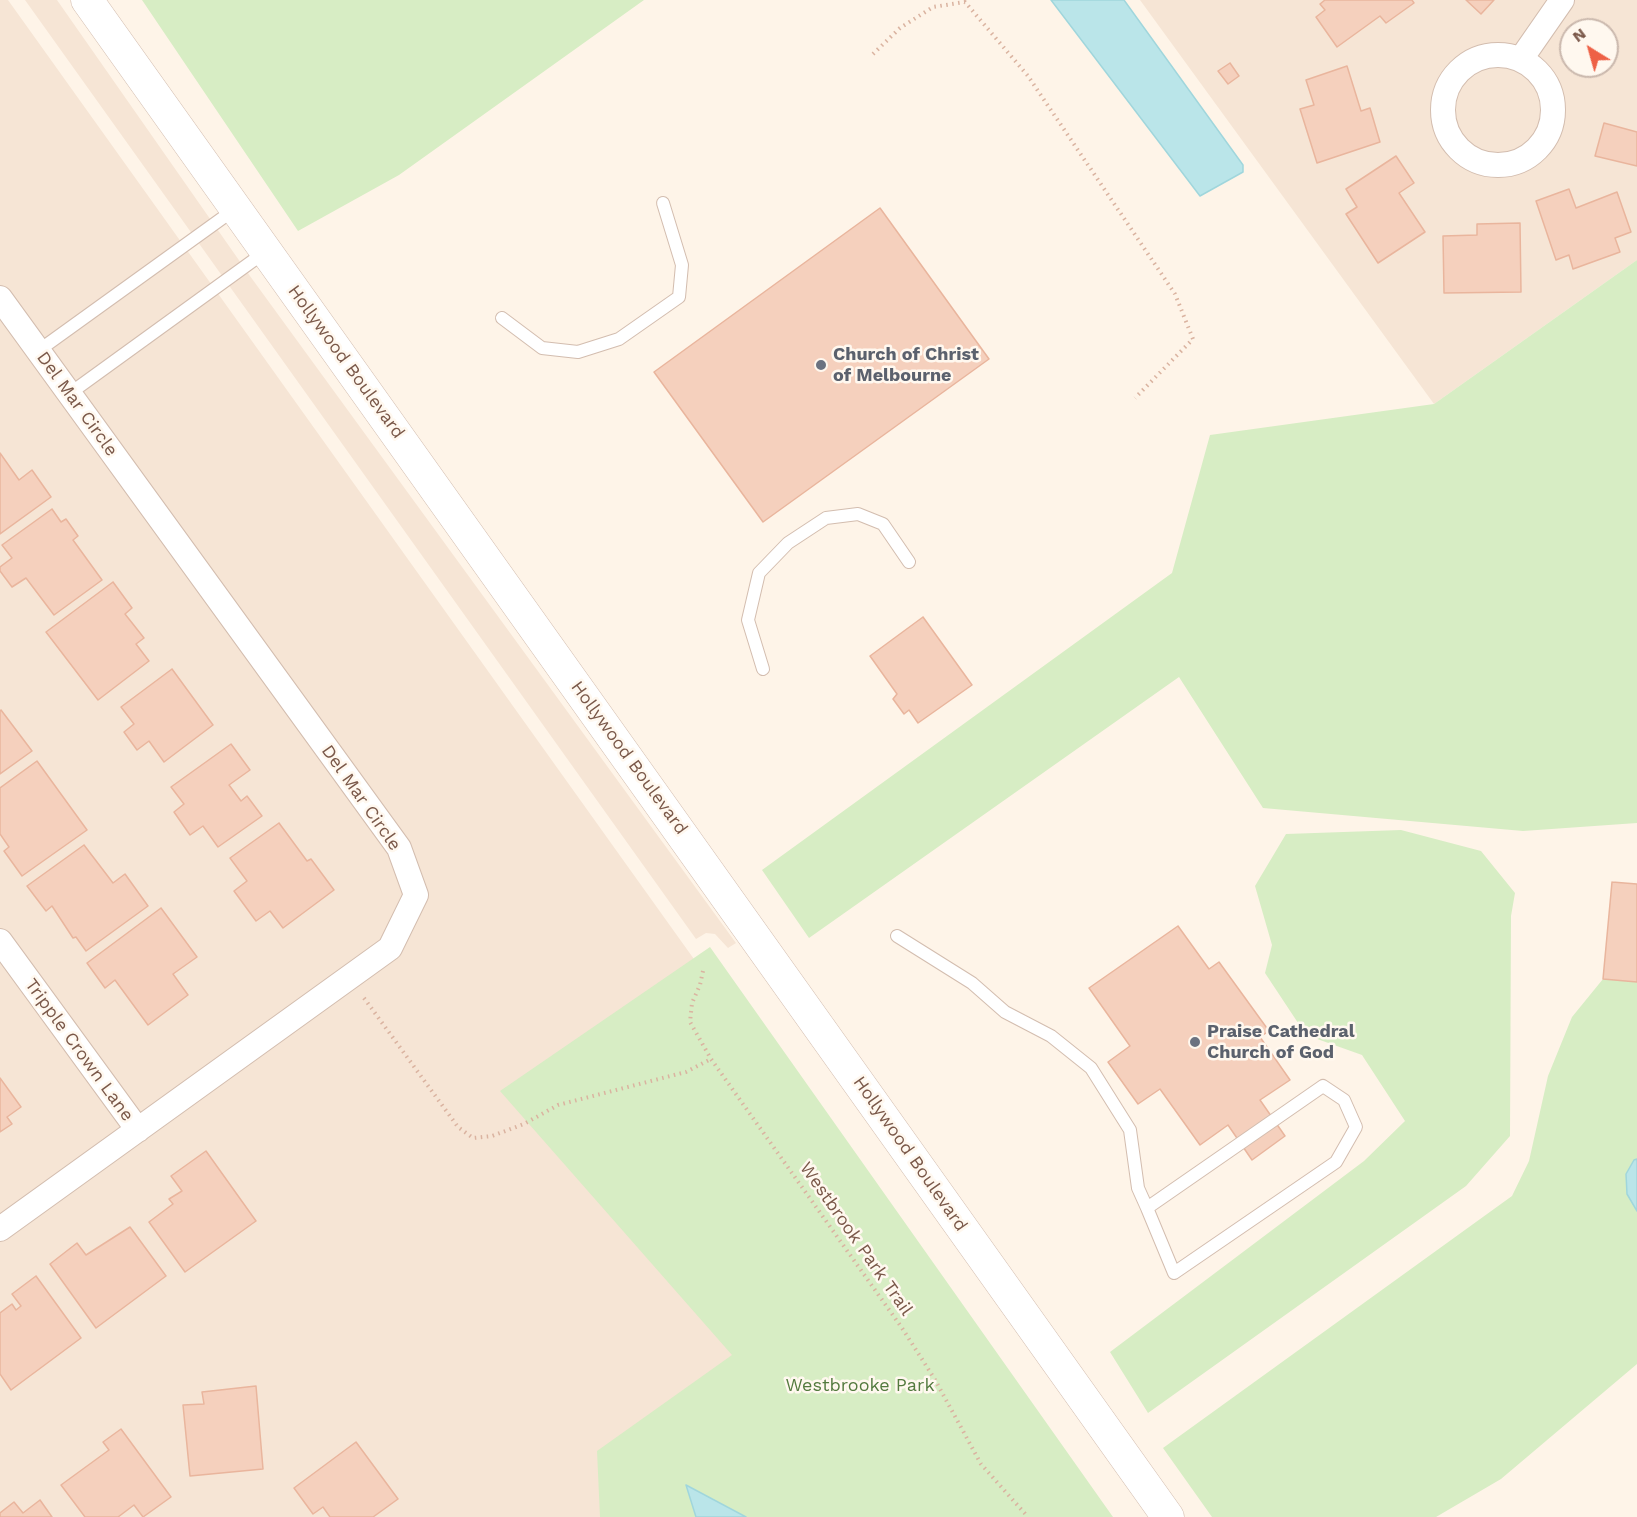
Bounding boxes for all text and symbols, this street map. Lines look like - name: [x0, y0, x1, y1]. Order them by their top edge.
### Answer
- north arrow: [1559, 18, 1619, 78]
- text: N: [1569, 24, 1590, 46]
- street label: Hollywood Boulevard: [283, 281, 409, 443]
- place label: Church of Christ of Melbourne: [833, 344, 979, 386]
- street label: Del Mar Circle: [32, 347, 122, 461]
- marker: Church of Christ of Melbourne: [814, 358, 828, 372]
- street label: Hollywood Boulevard: [566, 677, 692, 839]
- street label: Del Mar Circle: [317, 741, 405, 855]
- street label: Tripple Crown Lane: [20, 974, 138, 1126]
- place label: Praise Cathedral Church of God: [1207, 1021, 1355, 1064]
- marker: Praise Cathedral Church of God: [1188, 1035, 1202, 1049]
- street label: Hollywood Boulevard: [848, 1072, 972, 1236]
- street label: Westbrook Park Trail: [795, 1158, 917, 1320]
- park label: Westbrooke Park: [785, 1375, 935, 1397]

